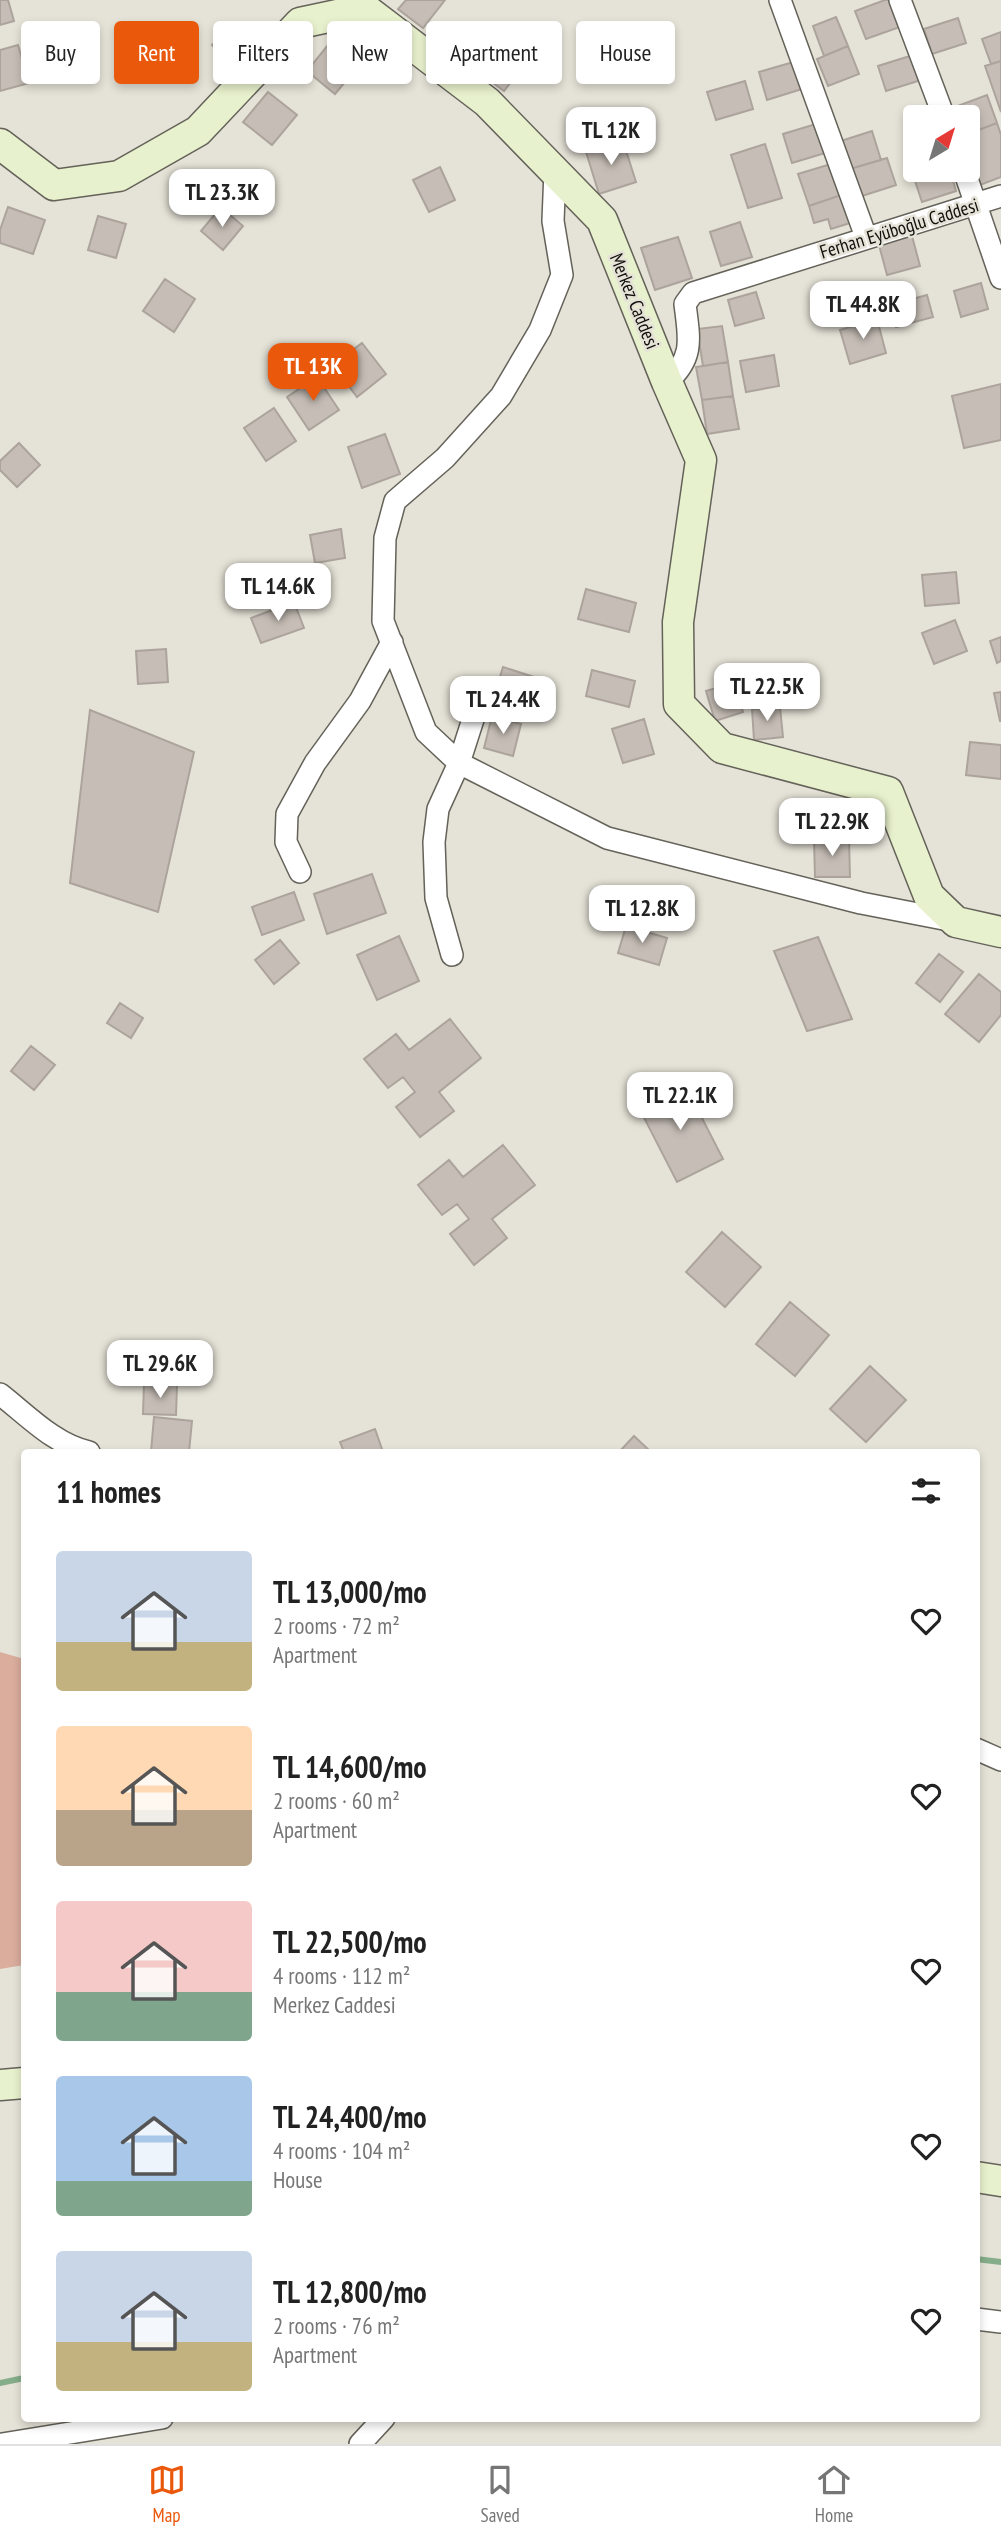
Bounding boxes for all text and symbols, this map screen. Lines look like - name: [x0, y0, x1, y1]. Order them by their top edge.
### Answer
- chip: Buy: [21, 21, 100, 84]
- chip: Rent: [114, 21, 199, 84]
- chip: Filters: [213, 21, 313, 84]
- chip: New: [327, 21, 412, 84]
- chip: Apartment: [426, 21, 562, 84]
- chip: House: [576, 21, 675, 84]
- north arrow: [903, 105, 980, 182]
- map controls: [903, 105, 980, 182]
- pin: TL 12K: [554, 108, 668, 167]
- text: TL 12K: [582, 115, 640, 144]
- pin: TL 23.3K: [150, 170, 294, 229]
- text: TL 23.3K: [185, 177, 259, 206]
- street label: Ferhan Eyüboğlu Caddesi: [817, 192, 981, 264]
- street label: Merkez Caddesi: [605, 250, 665, 352]
- pin: TL 44.8K: [791, 282, 935, 341]
- text: TL 44.8K: [826, 289, 900, 318]
- pin: TL 13K: [256, 344, 370, 403]
- text: TL 13K: [284, 351, 342, 380]
- pin: TL 14.6K: [206, 564, 350, 623]
- text: TL 14.6K: [241, 571, 315, 600]
- pin: TL 22.5K: [695, 664, 839, 723]
- text: TL 22.5K: [730, 671, 804, 700]
- pin: TL 24.4K: [431, 676, 575, 736]
- text: TL 24.4K: [466, 684, 540, 713]
- pin: TL 22.9K: [760, 798, 904, 858]
- text: TL 22.9K: [795, 806, 869, 835]
- pin: TL 12.8K: [570, 886, 714, 945]
- text: TL 12.8K: [605, 893, 679, 922]
- pin: TL 22.1K: [608, 1072, 752, 1132]
- text: TL 22.1K: [643, 1080, 717, 1109]
- pin: TL 29.6K: [88, 1340, 232, 1400]
- text: TL 29.6K: [123, 1348, 197, 1377]
- text: 11 homes: [56, 1472, 161, 1511]
- icon: filters: [907, 1472, 945, 1510]
- text: TL 13,000/mo: [273, 1572, 427, 1611]
- icon: home: [112, 1579, 196, 1663]
- icon: heart: [907, 1602, 945, 1640]
- text: 2 rooms · 72 m²: [273, 1611, 400, 1640]
- text: Apartment: [273, 1640, 357, 1669]
- text: TL 14,600/mo: [273, 1747, 427, 1786]
- icon: home: [112, 1754, 196, 1838]
- icon: heart: [907, 1777, 945, 1815]
- text: 2 rooms · 60 m²: [273, 1786, 400, 1815]
- text: Apartment: [273, 1815, 357, 1844]
- text: TL 22,500/mo: [273, 1922, 427, 1961]
- icon: home: [112, 1929, 196, 2013]
- icon: heart: [907, 1952, 945, 1990]
- text: 4 rooms · 112 m²: [273, 1961, 410, 1990]
- text: Merkez Caddesi: [273, 1990, 396, 2019]
- text: TL 24,400/mo: [273, 2097, 427, 2136]
- icon: home: [112, 2104, 196, 2188]
- icon: heart: [907, 2127, 945, 2165]
- text: 4 rooms · 104 m²: [273, 2136, 410, 2165]
- text: House: [273, 2165, 323, 2194]
- text: TL 12,800/mo: [273, 2272, 427, 2311]
- icon: home: [112, 2279, 196, 2363]
- icon: heart: [907, 2302, 945, 2340]
- text: 2 rooms · 76 m²: [273, 2311, 400, 2340]
- text: Apartment: [273, 2340, 357, 2369]
- tab: Map: [148, 2461, 186, 2527]
- tab: Saved: [481, 2461, 520, 2527]
- tab: Home: [815, 2461, 853, 2527]

